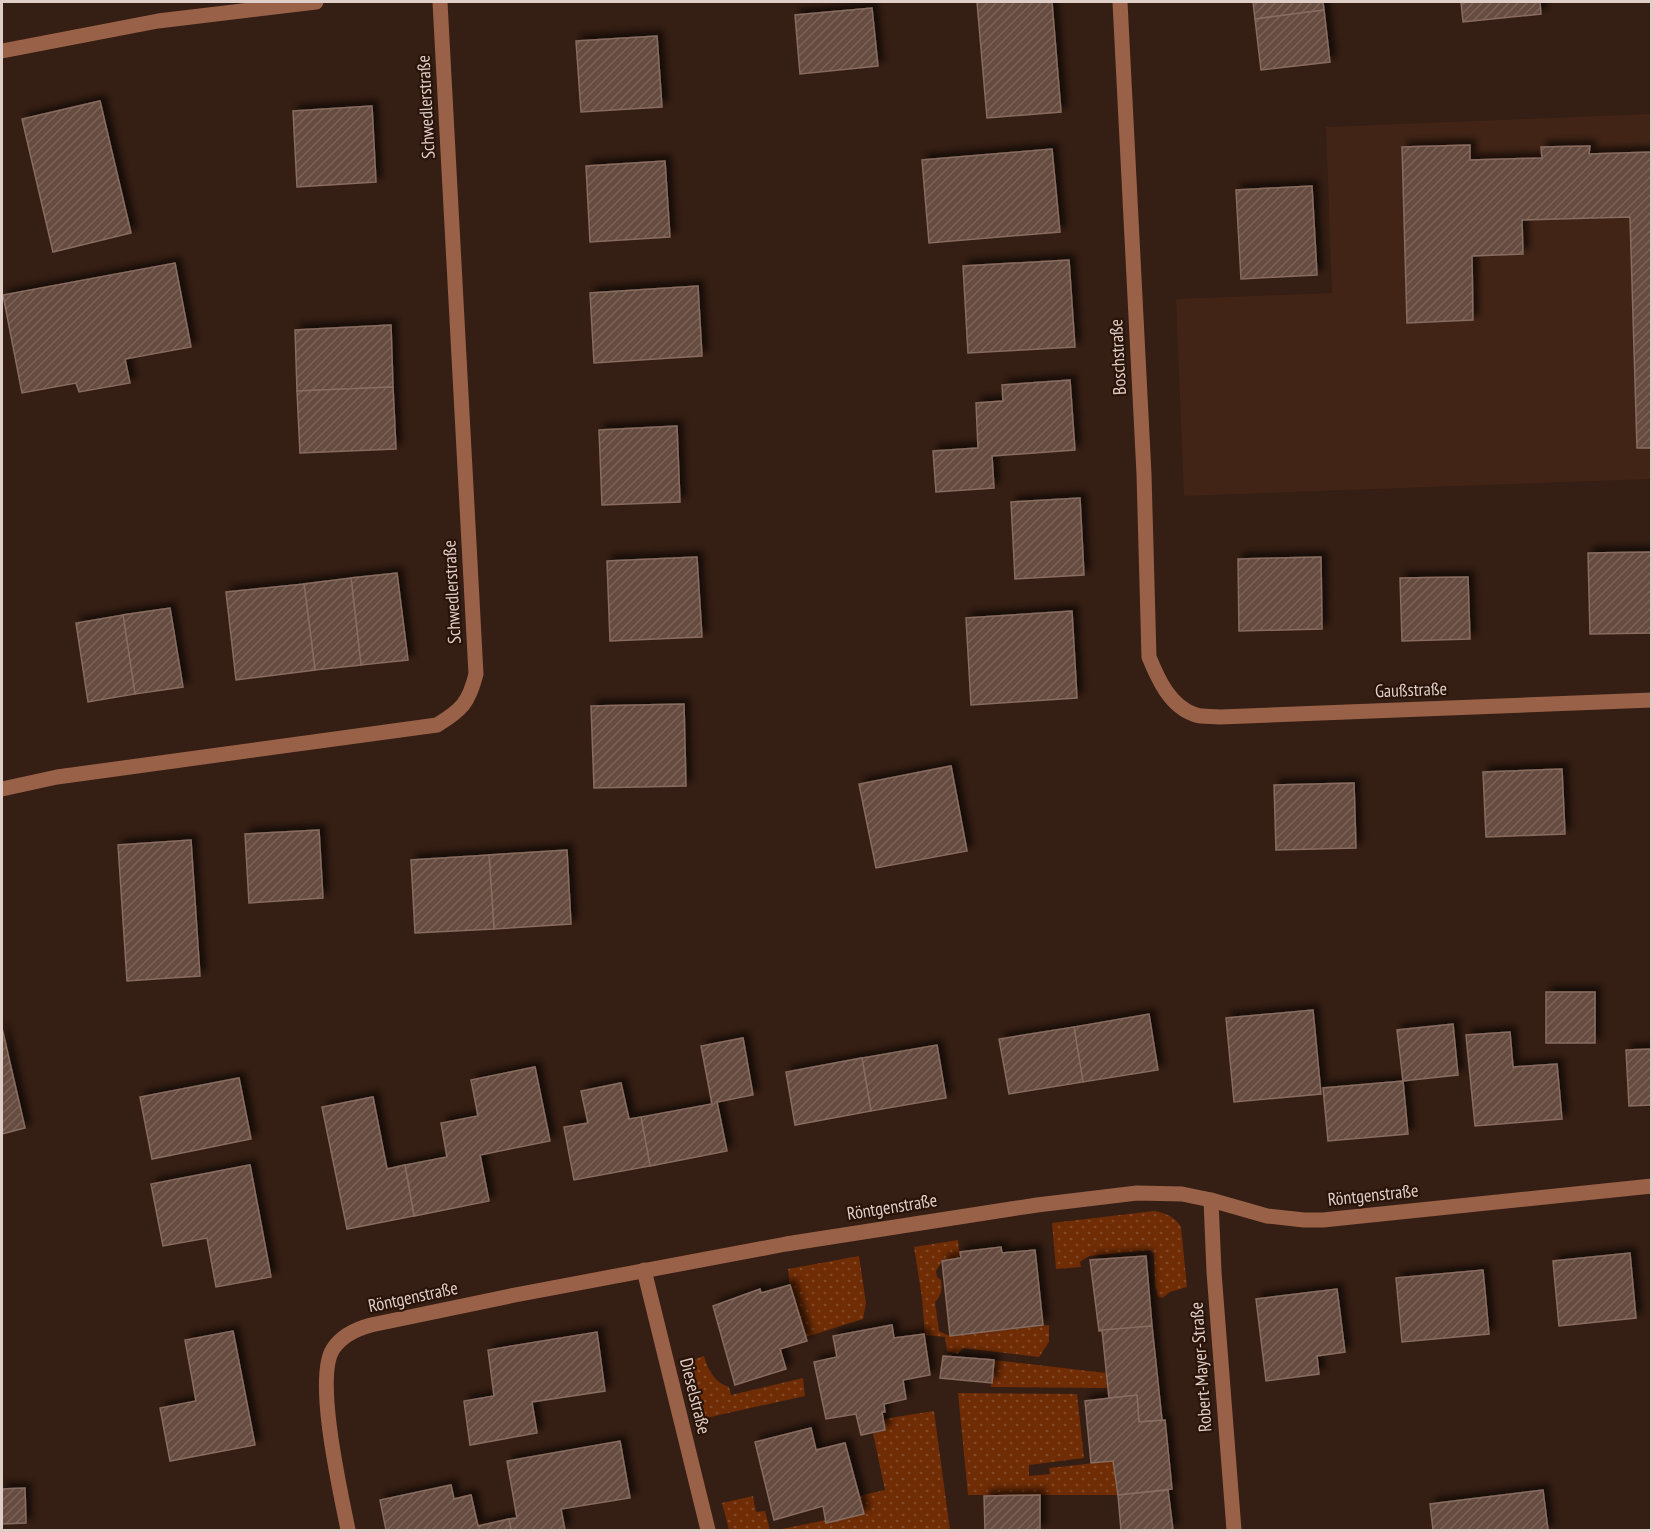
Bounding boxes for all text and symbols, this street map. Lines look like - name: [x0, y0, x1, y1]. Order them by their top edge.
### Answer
- street label: Schwedlerstraße: [411, 55, 440, 159]
- street label: Boschstraße: [1104, 318, 1131, 396]
- street label: Schwedlerstraße: [437, 540, 466, 644]
- street label: Gaußstraße: [1375, 677, 1447, 702]
- street label: Röntgenstraße: [1327, 1178, 1419, 1211]
- street label: Röntgenstraße: [845, 1188, 939, 1225]
- street label: Röntgenstraße: [366, 1276, 460, 1317]
- street label: Robert-Mayer-Straße: [1184, 1301, 1217, 1433]
- street label: Dieselstraße: [675, 1355, 716, 1436]

